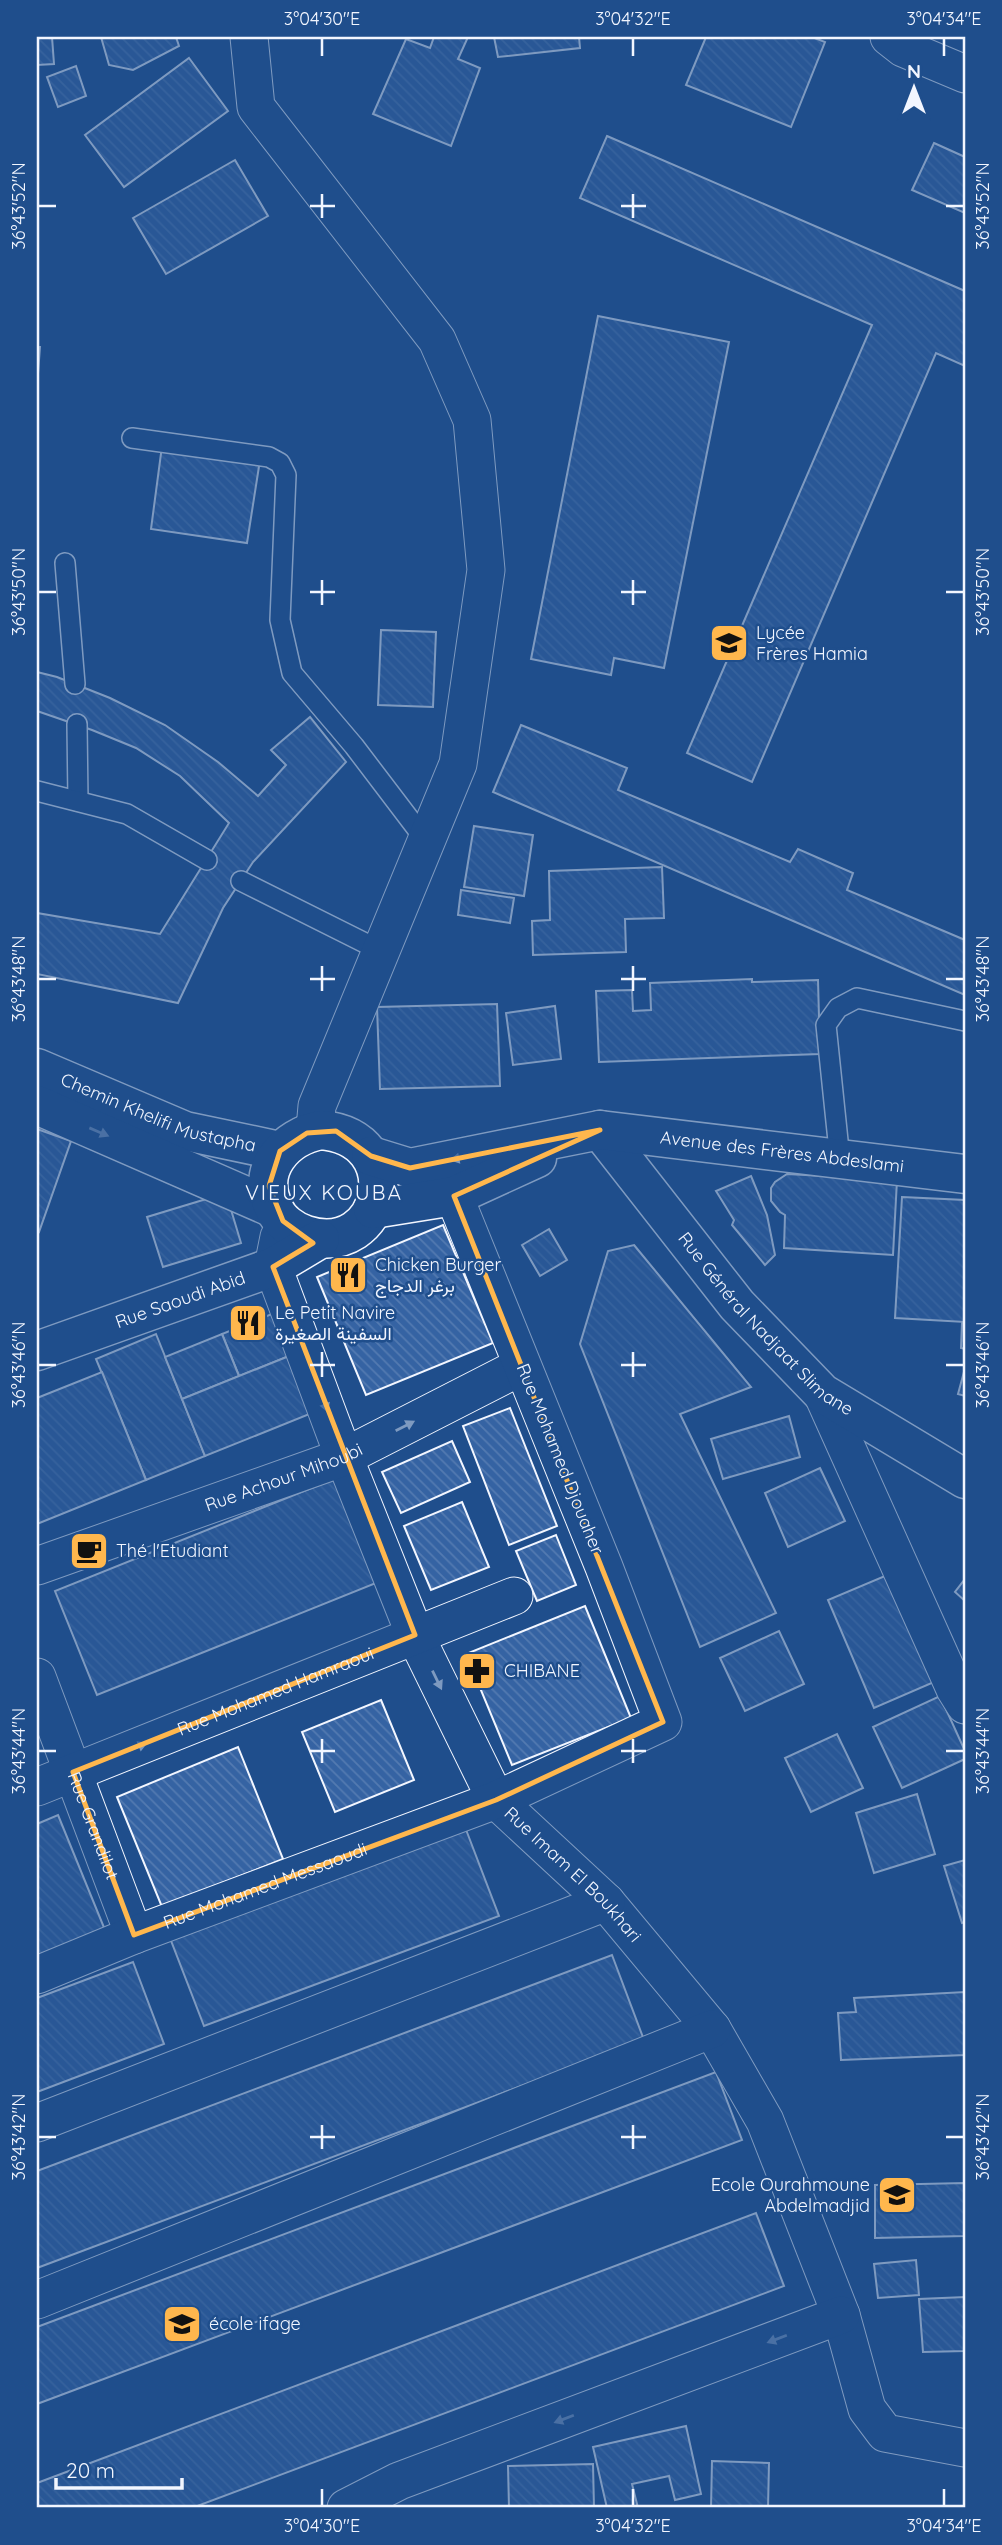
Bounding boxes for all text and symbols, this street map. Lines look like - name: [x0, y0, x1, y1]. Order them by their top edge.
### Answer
- text: 3°04'30"E: [284, 7, 360, 30]
- text: 3°04'32"E: [595, 7, 671, 30]
- text: 3°04'34"E: [906, 7, 982, 30]
- north arrow: [880, 52, 950, 122]
- text: N: [907, 59, 921, 83]
- text: 36°43'52"N: [7, 162, 30, 250]
- text: 36°43'52"N: [971, 162, 994, 250]
- text: 36°43'50"N: [7, 548, 30, 636]
- text: 36°43'50"N: [971, 548, 994, 636]
- place label: Lycée Frères Hamia: [756, 621, 868, 665]
- school or university icon: Lycée Frères Hamia: [708, 622, 750, 664]
- text: 36°43'48"N: [7, 936, 30, 1022]
- text: 36°43'48"N: [971, 936, 994, 1022]
- street label: Chemin Khelifi Mustapha: [57, 1067, 258, 1157]
- street label: Avenue des Frères Abdeslami: [659, 1125, 905, 1178]
- one-way arrow: [89, 1127, 110, 1138]
- one-way arrow: [450, 1153, 472, 1164]
- district label: VIEUX KOUBA: [245, 1179, 403, 1205]
- street label: Rue Général Nadjaat Slimane: [673, 1227, 858, 1420]
- place label: Chicken Burger برغر الدجاج: [375, 1253, 502, 1298]
- restaurant icon: Chicken Burger برغر الدجاج: [327, 1254, 369, 1296]
- street label: Rue Saoudi Abid: [112, 1266, 248, 1333]
- place label: Le Petit Navire السفينة الصغيرة: [275, 1301, 395, 1345]
- restaurant icon: Le Petit Navire السفينة الصغيرة: [227, 1302, 269, 1344]
- text: 36°43'46"N: [7, 1322, 30, 1408]
- text: 36°43'46"N: [971, 1322, 994, 1408]
- street label: Rue Mohamed Djouaher: [512, 1360, 609, 1558]
- one-way arrow: [318, 1391, 329, 1412]
- one-way arrow: [395, 1420, 415, 1431]
- street label: Rue Achour Mihoubi: [202, 1437, 366, 1517]
- cafe icon: Thé l'Etudiant: [68, 1530, 110, 1572]
- place label: Thé l'Etudiant: [116, 1539, 229, 1562]
- street label: Rue Mohamed Hamraoui: [174, 1641, 377, 1741]
- pharmacy icon: CHIBANE: [456, 1650, 498, 1692]
- place label: CHIBANE: [504, 1659, 580, 1682]
- one-way arrow: [432, 1670, 443, 1690]
- text: 36°43'44"N: [7, 1708, 30, 1794]
- text: 36°43'44"N: [971, 1708, 994, 1794]
- one-way arrow: [126, 1742, 147, 1753]
- street label: Rue Grandilot: [63, 1768, 124, 1883]
- street label: Rue Imam El Boukhari: [500, 1801, 647, 1947]
- street label: Rue Mohamed Messaoudi: [160, 1837, 370, 1934]
- text: 36°43'42"N: [7, 2094, 30, 2180]
- text: 36°43'42"N: [971, 2094, 994, 2180]
- place label: Ecole Ourahmoune Abdelmadjid: [711, 2173, 870, 2217]
- school or university icon: Ecole Ourahmoune Abdelmadjid: [876, 2174, 918, 2216]
- school or university icon: école ifage: [161, 2303, 203, 2345]
- place label: école ifage: [209, 2312, 301, 2335]
- one-way arrow: [766, 2334, 787, 2345]
- one-way arrow: [553, 2414, 574, 2425]
- scale bar: [56, 2447, 182, 2491]
- text: 20 m: [66, 2457, 115, 2483]
- text: 3°04'30"E: [284, 2514, 360, 2537]
- text: 3°04'32"E: [595, 2514, 671, 2537]
- text: 3°04'34"E: [906, 2514, 982, 2537]

